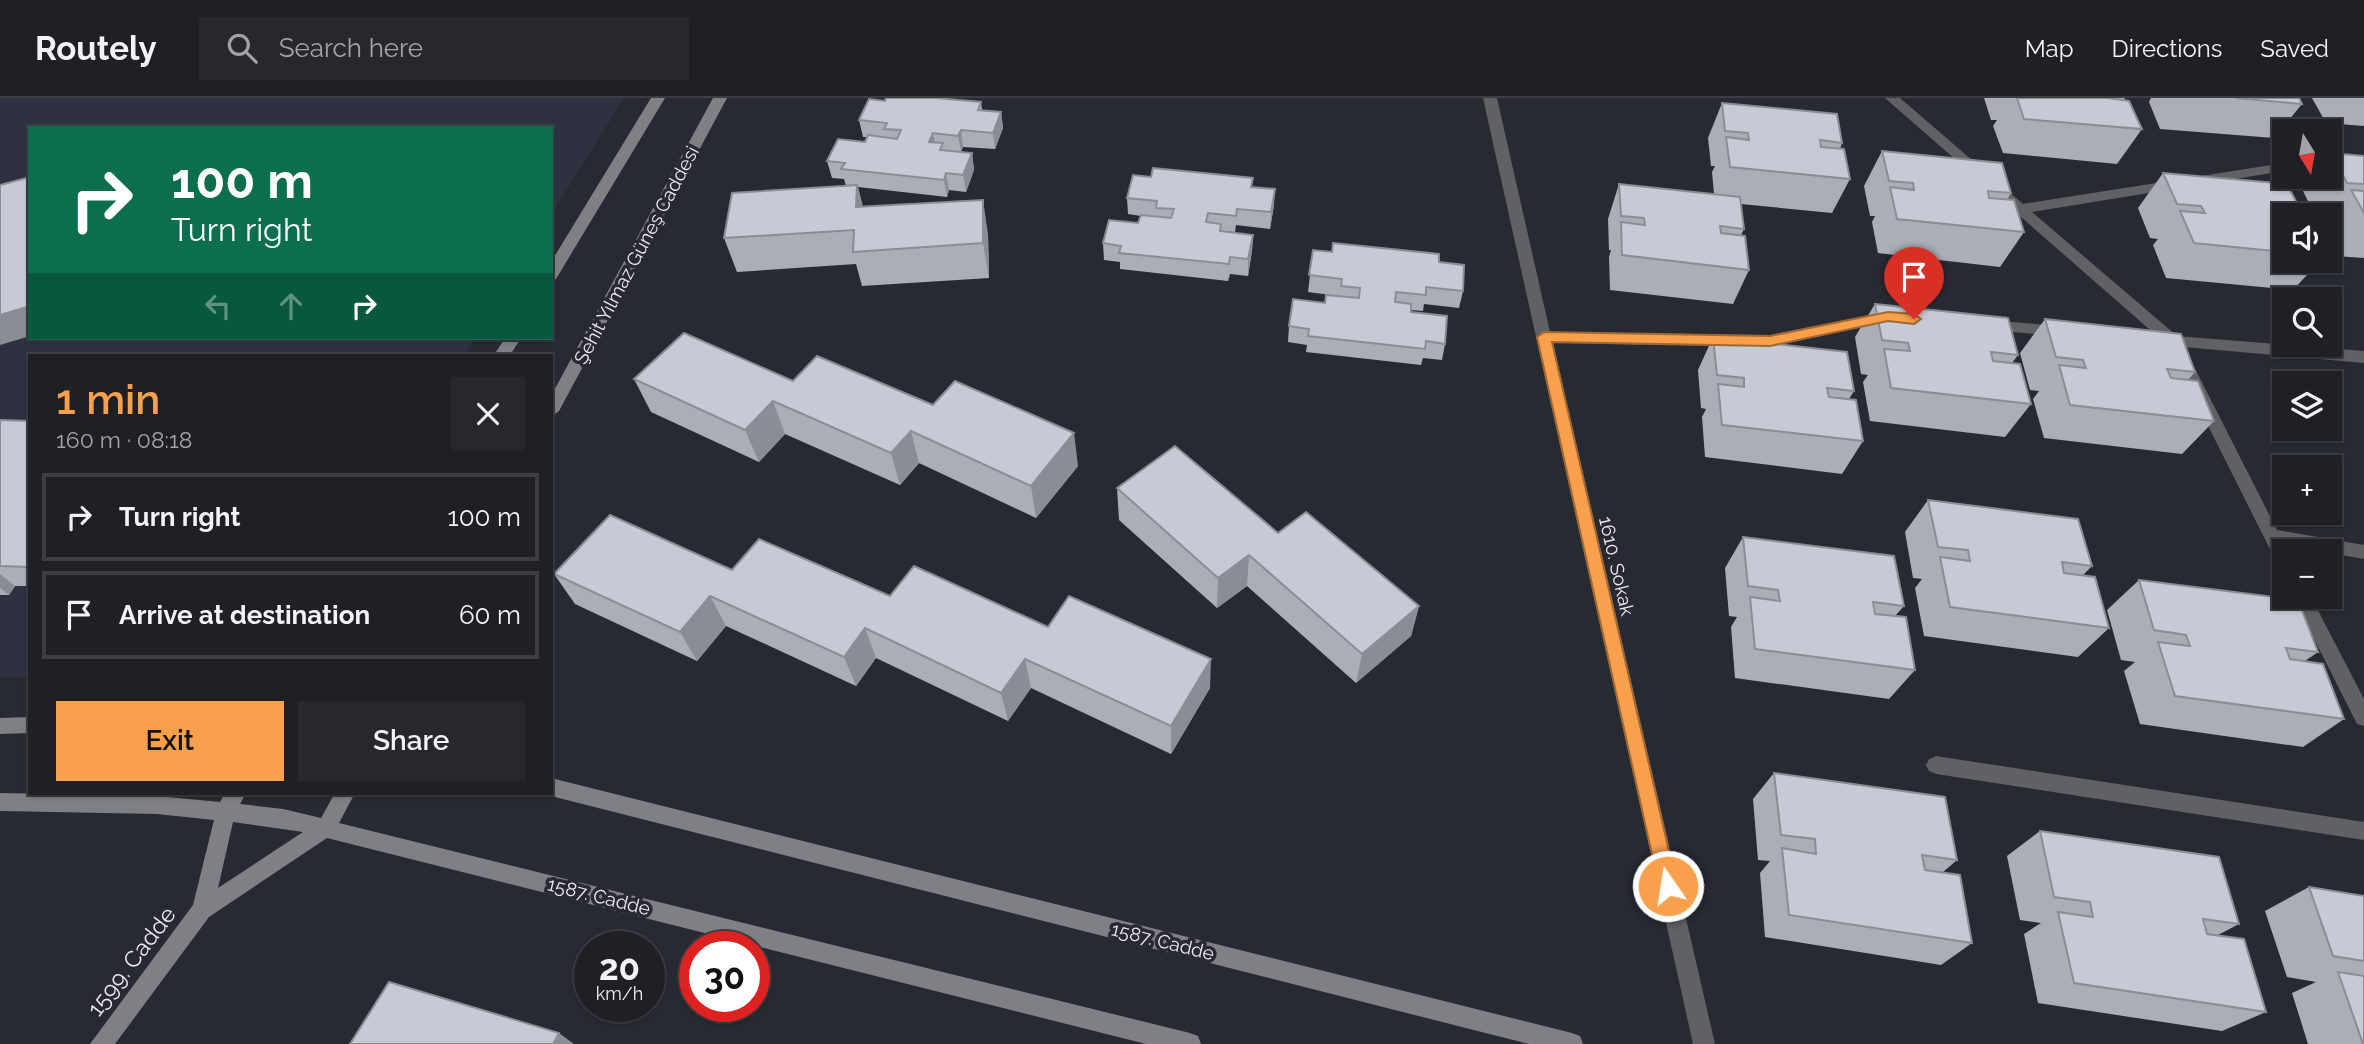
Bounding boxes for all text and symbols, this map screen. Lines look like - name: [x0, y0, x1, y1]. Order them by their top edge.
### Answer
- search box: [199, 17, 689, 80]
- text: Routely: [35, 29, 157, 68]
- icon: search: [223, 29, 261, 67]
- text: Search here: [279, 33, 423, 63]
- text: Map: [2025, 34, 2074, 63]
- text: Directions: [2112, 34, 2222, 63]
- text: Saved: [2260, 34, 2329, 63]
- north arrow: [2272, 119, 2342, 189]
- map controls: [2272, 119, 2342, 609]
- street label: Şehit Yılmaz Güneş Caddesi: [569, 142, 703, 368]
- text: 100 m: [171, 152, 313, 209]
- icon: right: [56, 154, 147, 245]
- button: sound: [2272, 203, 2342, 273]
- text: Turn right: [171, 211, 312, 248]
- pin: [1884, 247, 1944, 319]
- icon: arrive: [1895, 258, 1933, 296]
- icon: left: [199, 287, 237, 325]
- icon: ahead: [272, 287, 310, 325]
- icon: right: [345, 287, 383, 325]
- button: search: [2272, 287, 2342, 357]
- button: layers: [2272, 371, 2342, 441]
- text: 1 min: [56, 375, 160, 424]
- button: close: [451, 377, 525, 451]
- text: 160 m · 08:18: [56, 426, 192, 453]
- button: +: [2272, 455, 2342, 525]
- icon: right: [60, 498, 98, 536]
- text: Turn right: [119, 502, 240, 532]
- text: 100 m: [448, 502, 521, 532]
- street label: 1610. Sokak: [1595, 514, 1639, 618]
- button: −: [2272, 539, 2342, 609]
- icon: arrive: [60, 596, 98, 634]
- text: Arrive at destination: [119, 600, 370, 630]
- text: 60 m: [459, 600, 521, 630]
- button: Exit: [56, 701, 284, 781]
- button: Share: [298, 701, 525, 781]
- position arrow: [1631, 849, 1705, 923]
- street label: 1587. Cadde: [545, 873, 653, 919]
- street label: 1599. Cadde: [81, 901, 181, 1021]
- street label: 1587. Cadde: [1109, 918, 1217, 964]
- speed limit sign: 30: [679, 931, 770, 1022]
- text: 20: [599, 947, 640, 988]
- text: km/h: [596, 983, 643, 1004]

